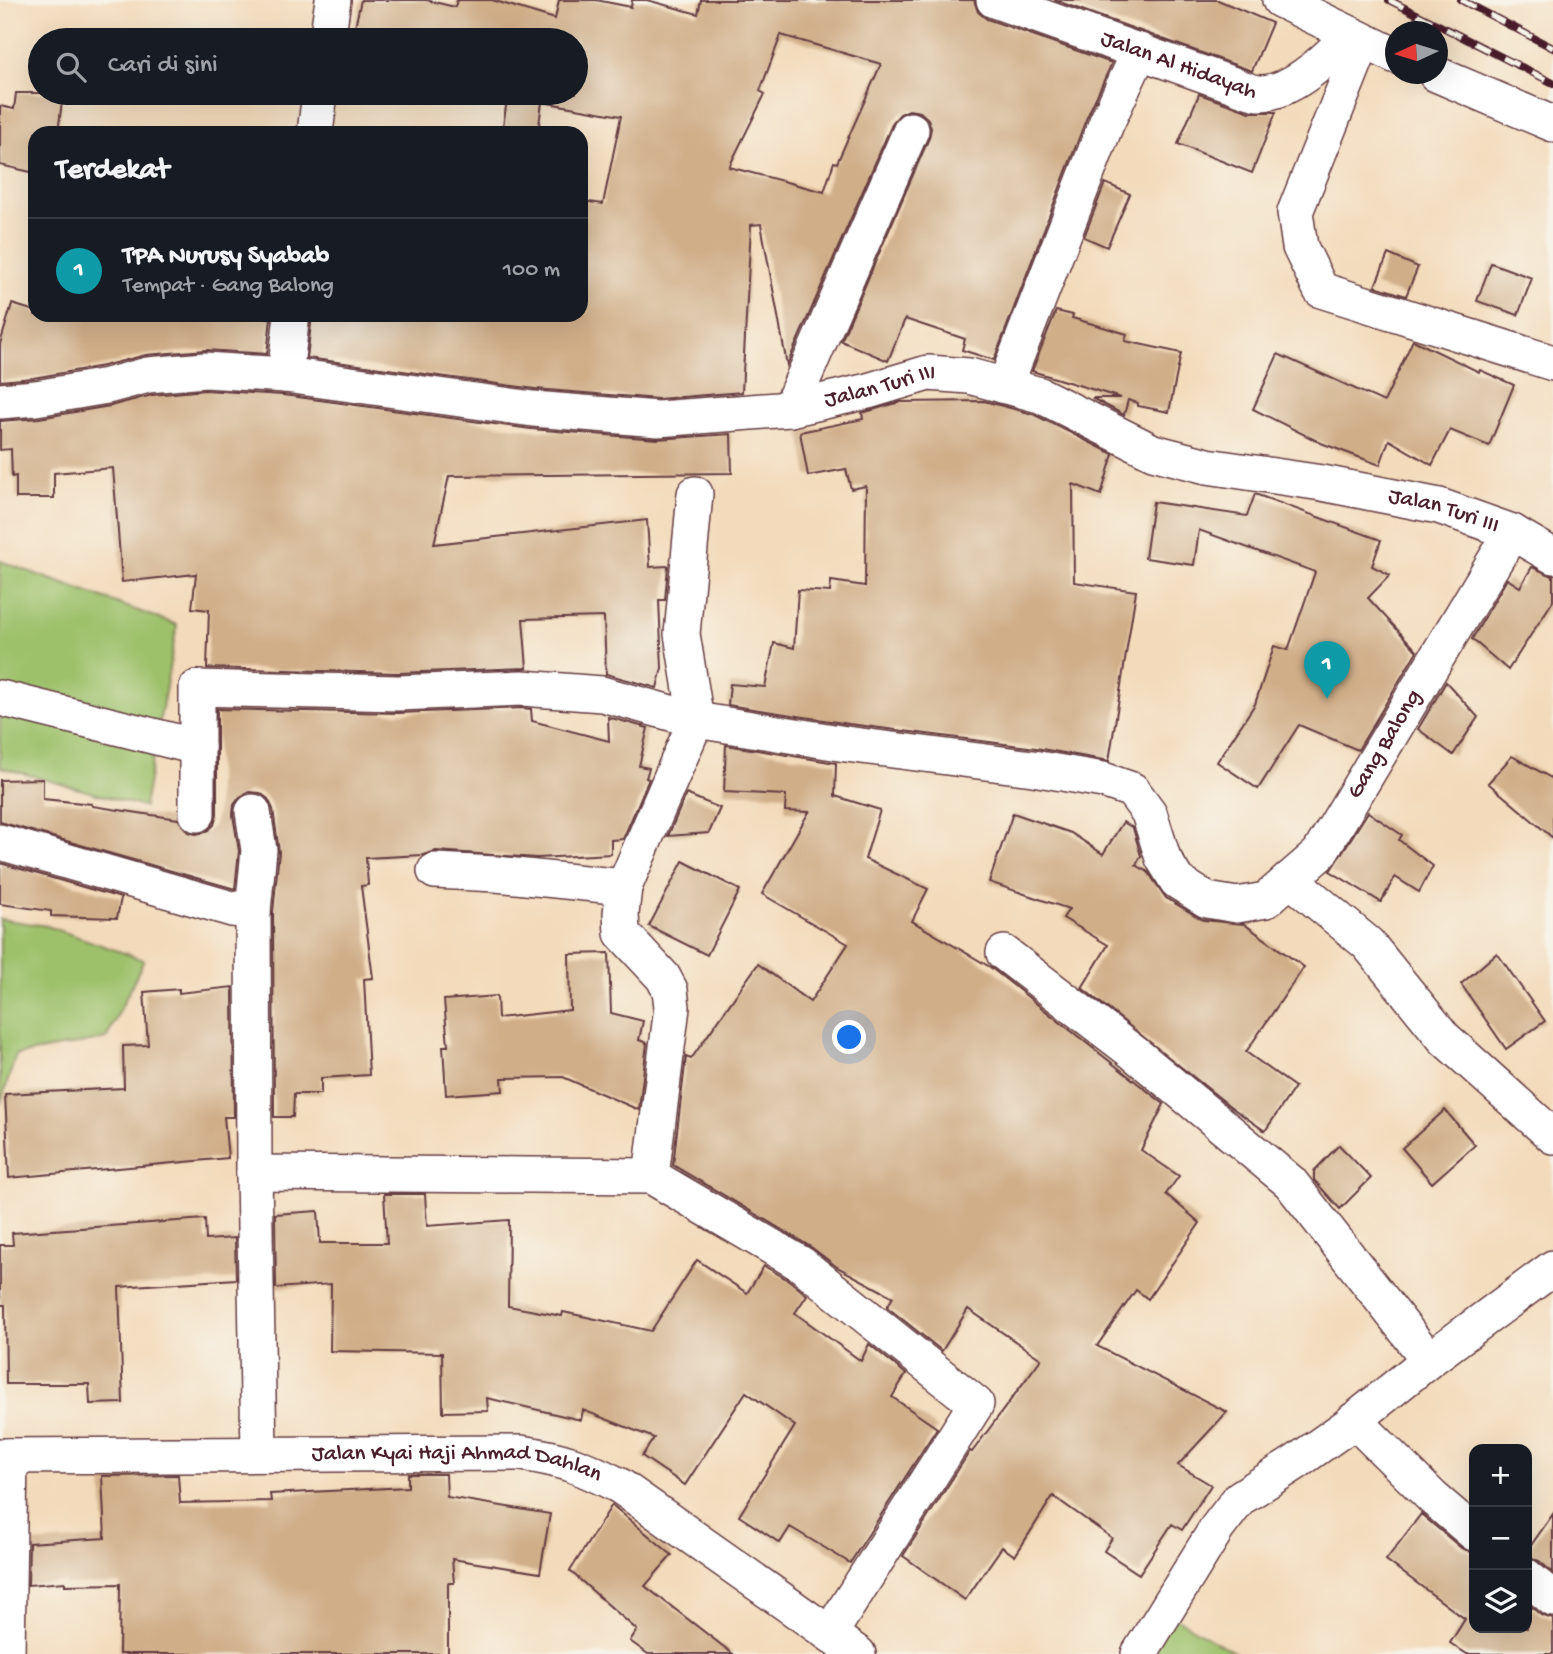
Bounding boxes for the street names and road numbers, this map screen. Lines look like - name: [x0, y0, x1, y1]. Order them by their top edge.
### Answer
- street label: Jalan Al Hidayah: [1097, 25, 1260, 106]
- street label: Jalan Turi III: [822, 360, 936, 414]
- street label: Jalan Turi III: [1386, 483, 1503, 540]
- street label: Gang Balong: [1342, 685, 1428, 804]
- street label: Jalan Kyai Haji Ahmad Dahlan: [312, 1439, 606, 1489]

